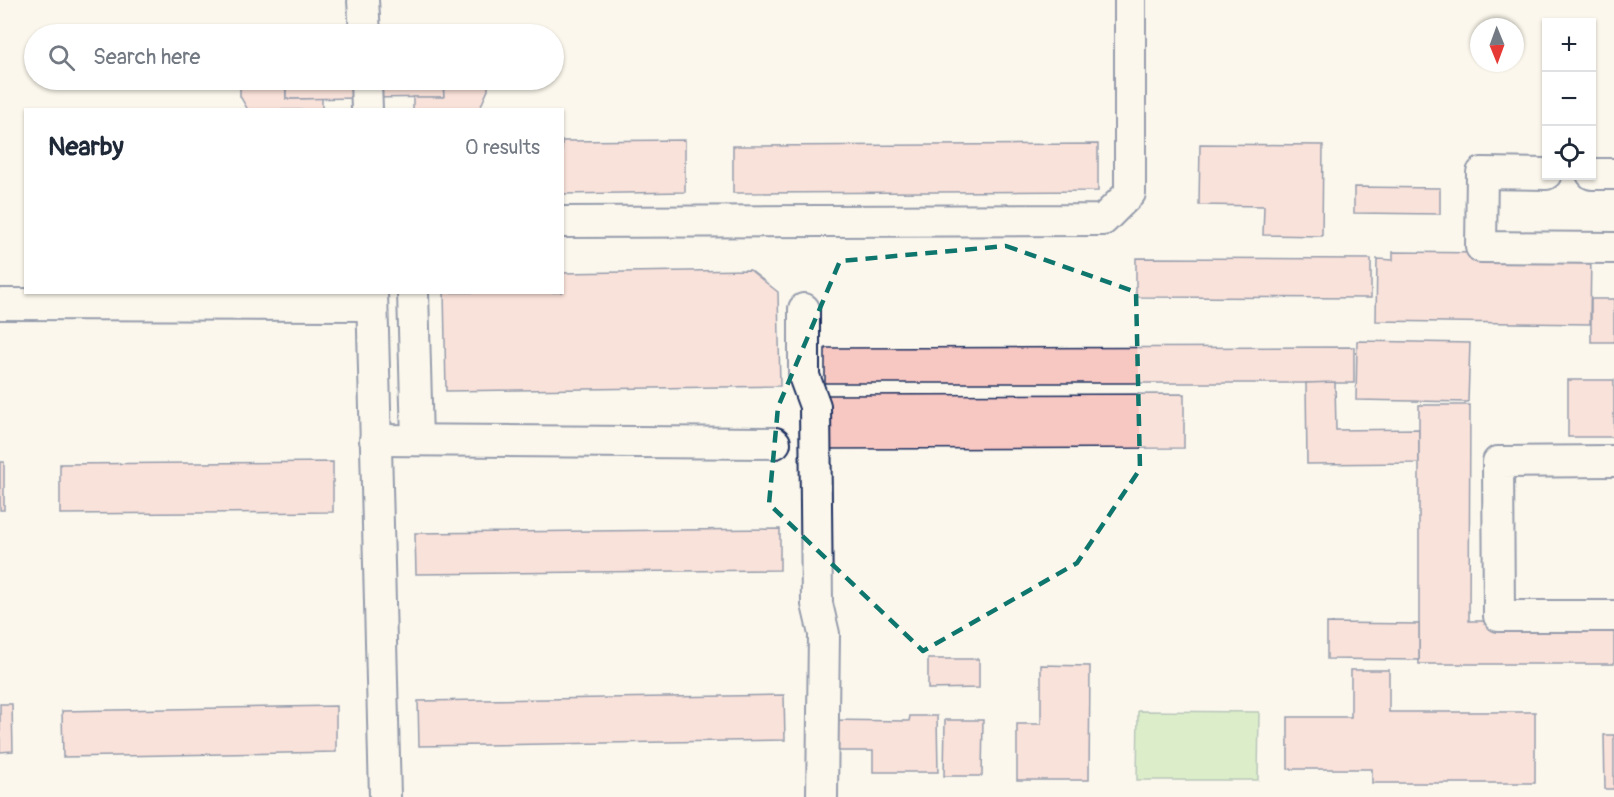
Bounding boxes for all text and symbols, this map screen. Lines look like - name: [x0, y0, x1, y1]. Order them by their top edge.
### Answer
- north arrow: [1470, 18, 1524, 72]
- map controls: [1542, 18, 1596, 180]
- button: +: [1542, 18, 1596, 72]
- search box: [24, 24, 564, 90]
- icon: search: [45, 41, 78, 74]
- text: Search here: [93, 43, 200, 71]
- button: −: [1542, 72, 1596, 126]
- button: locate: [1542, 126, 1596, 180]
- text: Nearby: [48, 131, 124, 163]
- text: 0 results: [465, 135, 540, 160]

